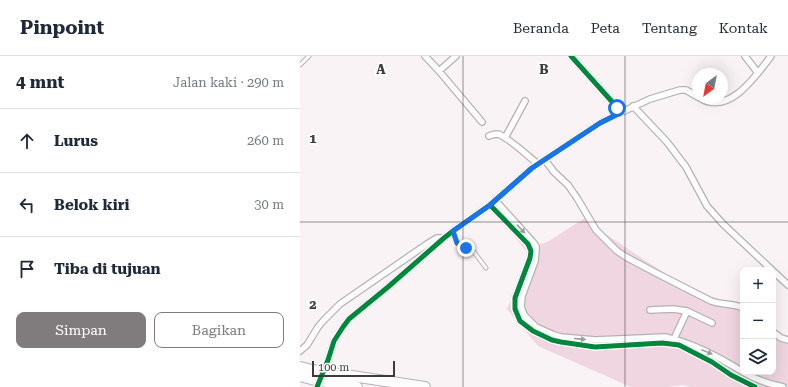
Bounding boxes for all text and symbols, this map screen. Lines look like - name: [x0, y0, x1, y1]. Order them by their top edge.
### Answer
- text: Pinpoint: [20, 16, 104, 39]
- text: Beranda: [513, 20, 569, 36]
- text: Peta: [591, 20, 620, 36]
- text: Tentang: [642, 20, 697, 36]
- text: Kontak: [719, 20, 768, 36]
- text: A: [376, 62, 386, 77]
- text: B: [539, 62, 549, 77]
- north arrow: [692, 68, 728, 104]
- text: 4 mnt: [16, 72, 65, 92]
- text: Jalan kaki · 290 m: [173, 75, 284, 90]
- route start: [608, 99, 626, 117]
- icon: ahead: [16, 130, 38, 152]
- text: 1: [309, 131, 317, 146]
- text: Lurus: [54, 132, 98, 150]
- text: 260 m: [247, 133, 284, 148]
- icon: left: [16, 194, 38, 216]
- text: Belok kiri: [54, 196, 130, 214]
- text: 30 m: [254, 197, 284, 212]
- one-way arrow: [516, 224, 526, 234]
- route end: [457, 239, 475, 257]
- icon: arrive: [16, 258, 38, 280]
- text: Tiba di tujuan: [54, 260, 161, 278]
- map controls: [740, 267, 776, 375]
- button: +: [740, 267, 776, 303]
- text: 2: [309, 297, 317, 312]
- button: −: [740, 303, 776, 339]
- button: Simpan: [16, 312, 146, 348]
- button: Bagikan: [154, 312, 284, 348]
- one-way arrow: [574, 335, 586, 342]
- button: layers: [740, 339, 776, 375]
- one-way arrow: [702, 350, 714, 356]
- scale bar: [312, 359, 395, 378]
- text: 100 m: [318, 361, 349, 374]

